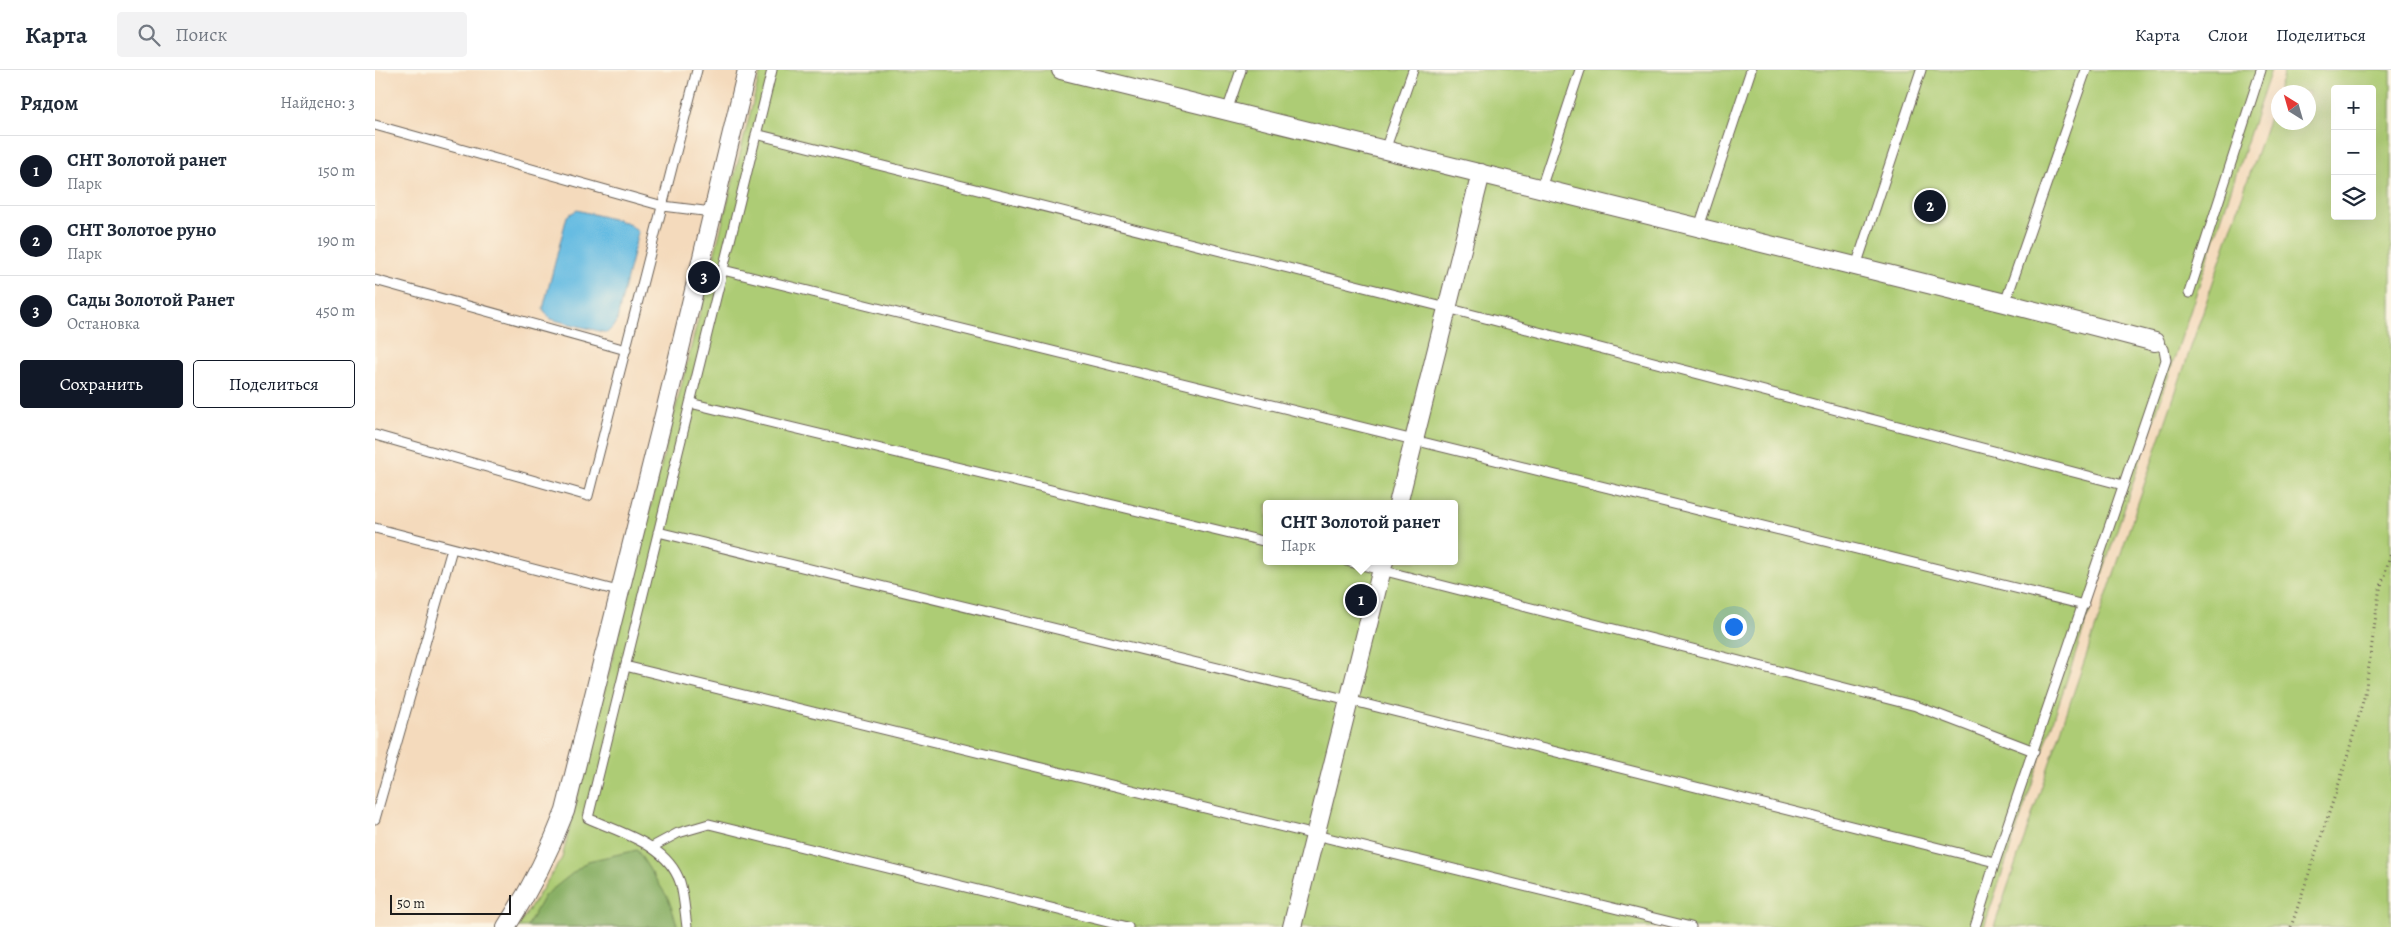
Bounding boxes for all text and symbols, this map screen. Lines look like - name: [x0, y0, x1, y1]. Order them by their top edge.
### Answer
- search box: [117, 12, 467, 57]
- text: Карта: [25, 19, 87, 51]
- icon: search: [135, 21, 163, 49]
- text: Поиск: [175, 22, 227, 48]
- text: Карта: [2135, 23, 2180, 47]
- text: Слои: [2208, 23, 2248, 47]
- text: Поделиться: [2276, 23, 2366, 47]
- north arrow: [2271, 85, 2316, 130]
- map controls: [2331, 85, 2376, 220]
- button: +: [2331, 85, 2376, 130]
- text: Рядом: [20, 89, 78, 117]
- text: Найдено: 3: [280, 92, 355, 114]
- button: −: [2331, 130, 2376, 175]
- text: СНТ Золотой ранет: [67, 147, 227, 173]
- text: 1: [33, 160, 39, 182]
- text: 150 m: [318, 160, 355, 182]
- text: Парк: [67, 173, 102, 195]
- button: layers: [2331, 175, 2376, 220]
- pin: 2: [1914, 187, 1946, 225]
- text: СНТ Золотое руно: [67, 217, 216, 243]
- text: 2: [32, 230, 40, 252]
- text: 190 m: [317, 230, 355, 252]
- text: Парк: [67, 243, 102, 265]
- pin: 3: [688, 258, 720, 296]
- text: Сады Золотой Ранет: [67, 287, 235, 313]
- text: 3: [33, 300, 39, 322]
- text: 450 m: [316, 300, 355, 322]
- text: Остановка: [67, 313, 140, 335]
- button: Сохранить: [20, 360, 183, 408]
- button: Поделиться: [193, 360, 355, 408]
- popup: [1263, 500, 1458, 565]
- text: СНТ Золотой ранет: [1281, 509, 1440, 535]
- text: Парк: [1281, 535, 1316, 557]
- pin: 1: [1345, 581, 1377, 619]
- your location: [1721, 614, 1747, 640]
- scale bar: [390, 892, 511, 915]
- text: 50 m: [397, 894, 425, 913]

